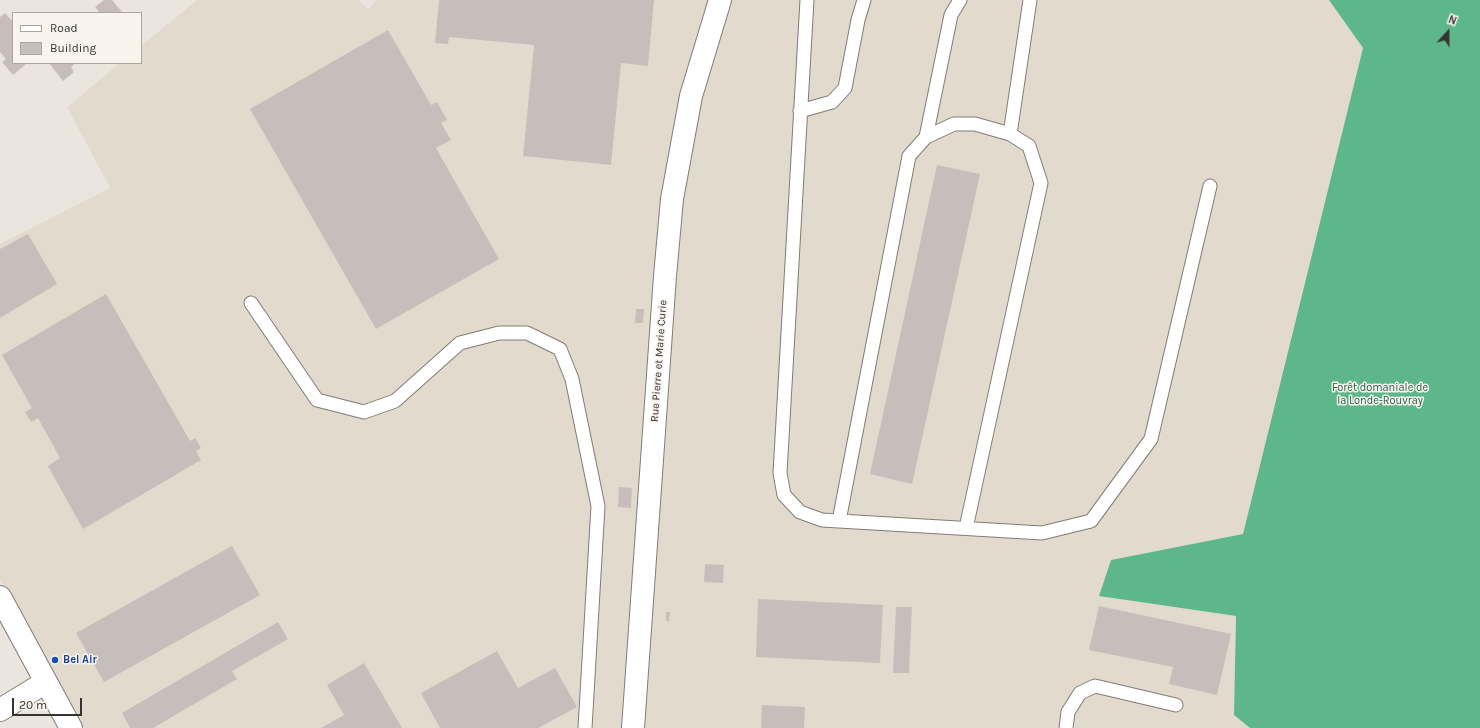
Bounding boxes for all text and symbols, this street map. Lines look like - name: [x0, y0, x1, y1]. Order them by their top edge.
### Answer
- legend: [12, 12, 142, 64]
- north arrow: [1428, 12, 1468, 52]
- text: N: [1446, 13, 1458, 28]
- text: Road: [50, 21, 78, 35]
- text: Building: [50, 41, 96, 55]
- street label: Rue Pierre et Marie Curie: [648, 299, 670, 423]
- park label: Forêt domaniale de la Londe-Rouvray: [1332, 381, 1428, 407]
- place label: Bel Air: [63, 653, 97, 667]
- marker: Bel Air: [50, 655, 60, 665]
- scale bar: [14, 690, 84, 716]
- text: 20 m: [19, 698, 47, 712]

